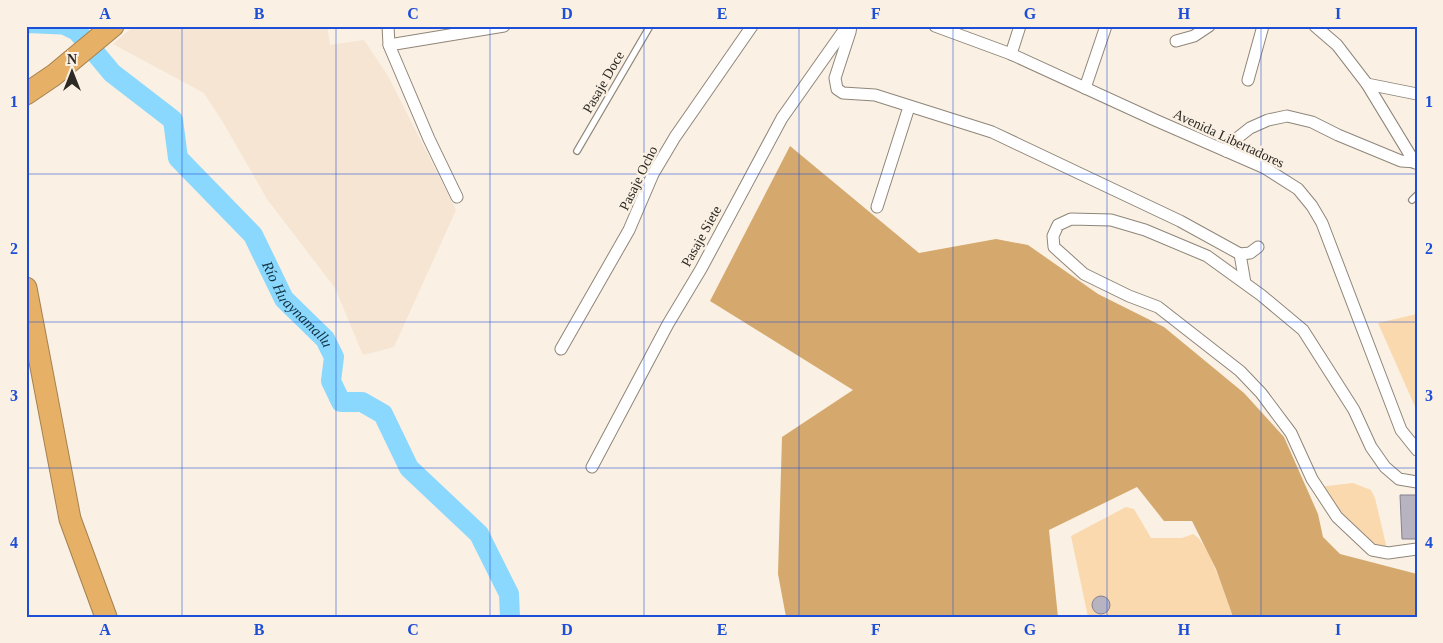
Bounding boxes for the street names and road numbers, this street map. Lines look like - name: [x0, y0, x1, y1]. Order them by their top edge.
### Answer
- street label: Pasaje Doce: [580, 49, 627, 116]
- street label: Avenida Libertadores: [1171, 106, 1287, 171]
- street label: Pasaje Ocho: [616, 144, 660, 213]
- street label: Pasaje Siete: [679, 203, 724, 269]

